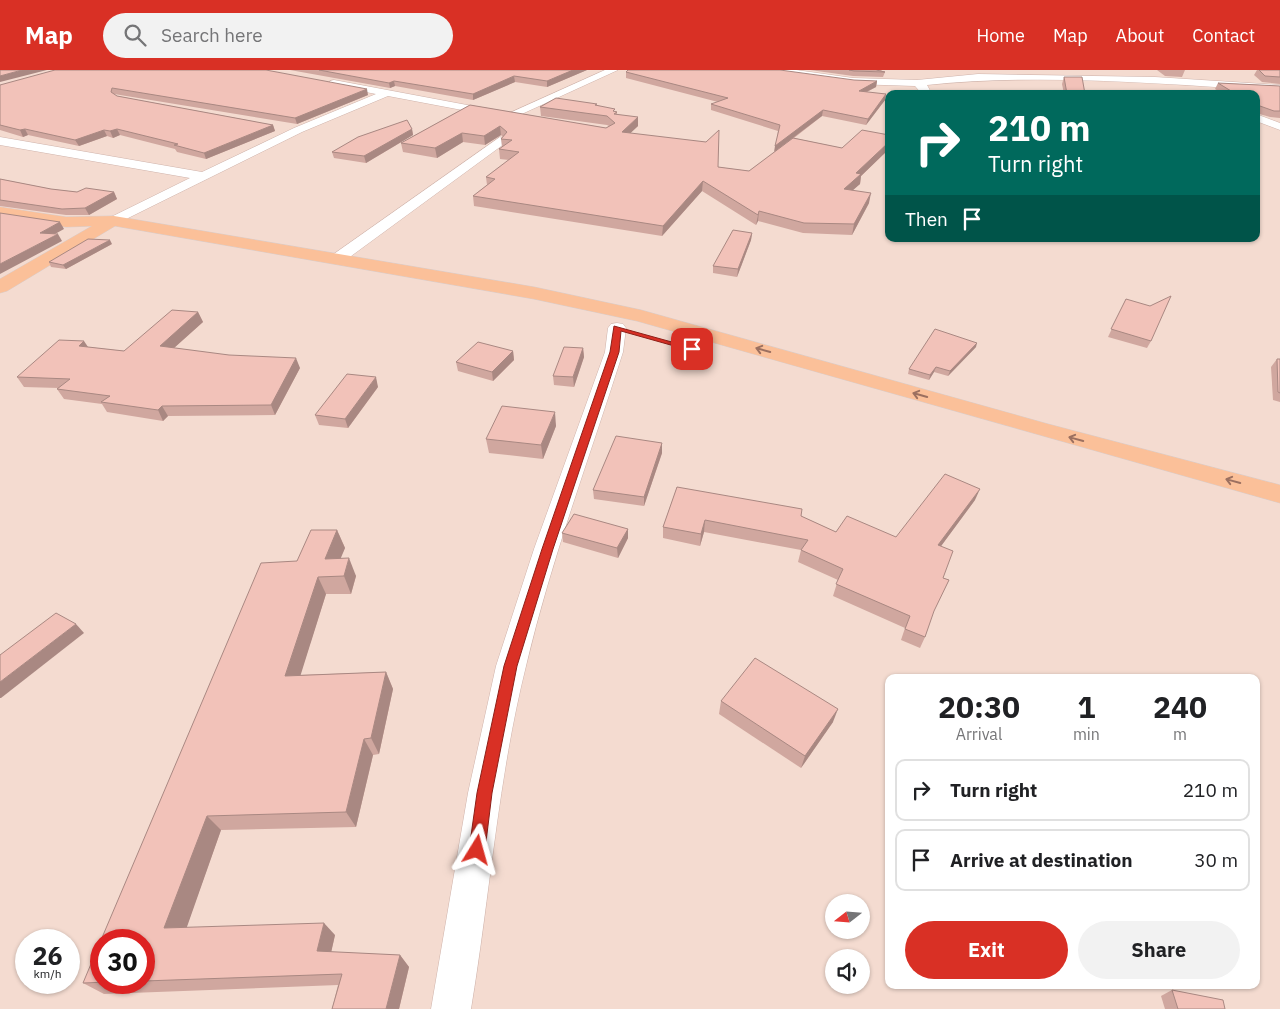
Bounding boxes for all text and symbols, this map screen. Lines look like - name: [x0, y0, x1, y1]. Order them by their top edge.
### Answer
- search box: [103, 13, 453, 58]
- text: Map: [25, 19, 73, 51]
- icon: search: [121, 21, 149, 49]
- text: Search here: [161, 23, 263, 47]
- text: Home: [977, 24, 1025, 47]
- text: Map: [1053, 24, 1088, 47]
- text: About: [1116, 24, 1164, 47]
- text: Contact: [1192, 24, 1255, 47]
- text: 210 m: [988, 105, 1091, 151]
- icon: right: [905, 110, 970, 175]
- text: Turn right: [988, 149, 1083, 178]
- icon: arrive: [958, 205, 986, 233]
- text: Then: [905, 207, 948, 231]
- pin: [671, 328, 713, 370]
- icon: arrive: [678, 335, 706, 363]
- one-way arrow: [756, 345, 772, 355]
- one-way arrow: [912, 389, 928, 399]
- one-way arrow: [1068, 433, 1084, 443]
- one-way arrow: [1225, 476, 1241, 485]
- text: 20:30: [938, 687, 1020, 726]
- text: 1: [1077, 687, 1095, 726]
- text: 240: [1153, 687, 1207, 726]
- text: Arrival: [956, 724, 1002, 744]
- text: min: [1073, 724, 1100, 744]
- text: m: [1173, 724, 1187, 744]
- icon: right: [907, 776, 935, 804]
- text: Turn right: [950, 778, 1037, 802]
- text: 210 m: [1183, 778, 1238, 802]
- position arrow: [450, 823, 502, 875]
- icon: arrive: [907, 846, 935, 874]
- text: Arrive at destination: [950, 848, 1133, 872]
- text: 30 m: [1194, 848, 1238, 872]
- north arrow: [825, 894, 870, 939]
- map controls: [825, 894, 870, 994]
- button: Exit: [905, 921, 1068, 979]
- button: Share: [1078, 921, 1240, 979]
- speed limit sign: 30: [90, 929, 155, 994]
- text: 26: [32, 939, 63, 972]
- button: sound: [825, 949, 870, 994]
- text: km/h: [33, 966, 62, 981]

